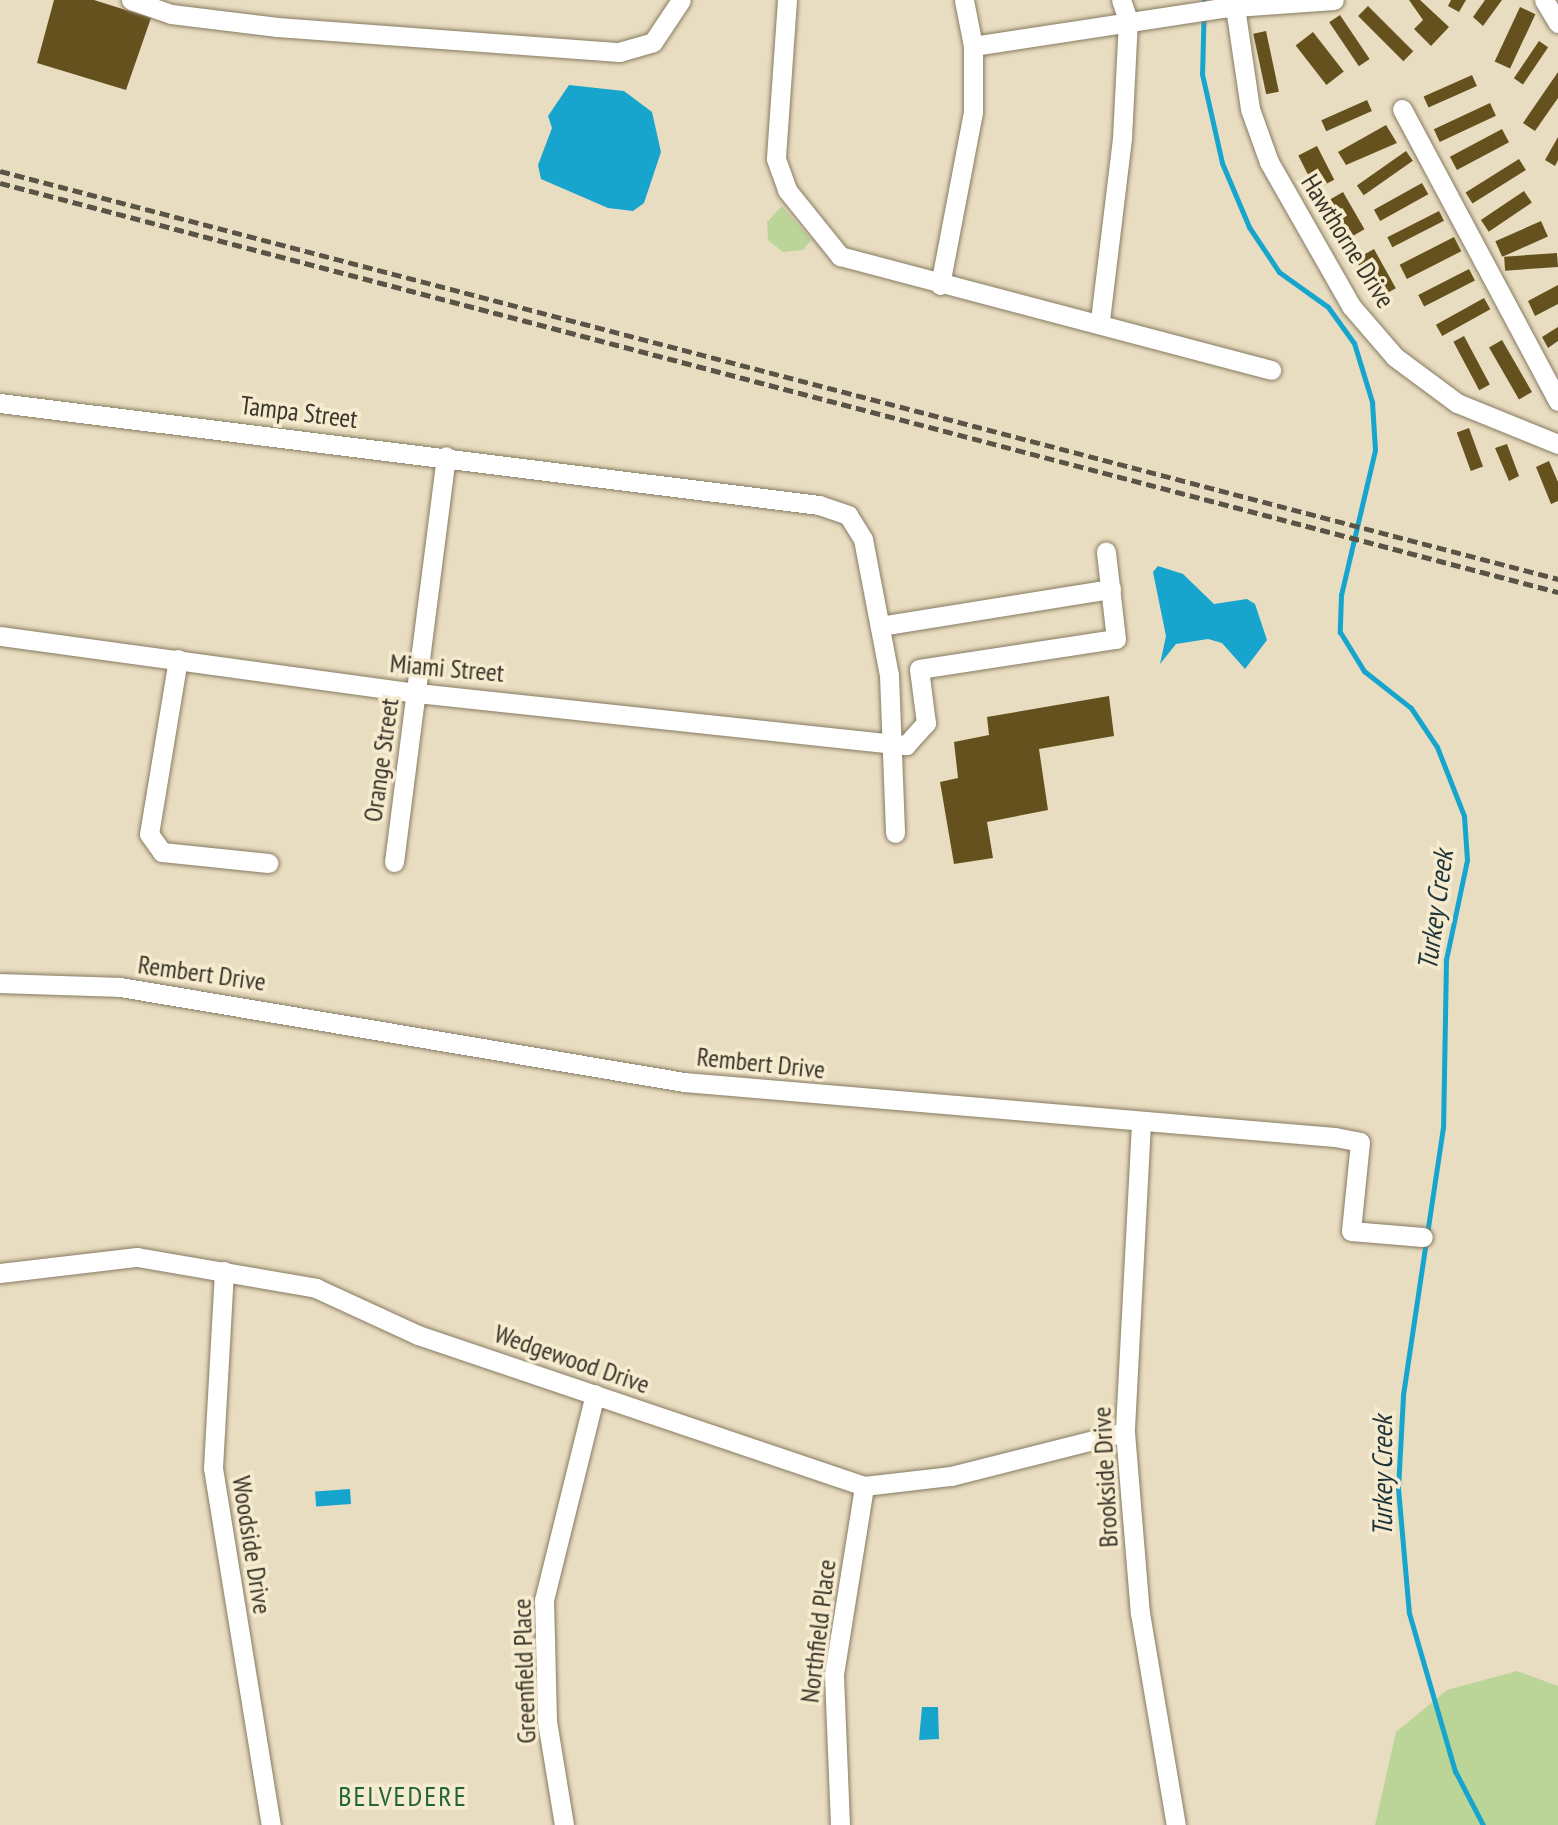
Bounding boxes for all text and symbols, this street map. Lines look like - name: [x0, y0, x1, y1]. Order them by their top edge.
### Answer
- street label: Hawthorne Drive: [1295, 168, 1401, 314]
- street label: Tampa Street: [239, 389, 359, 435]
- street label: Miami Street: [389, 647, 505, 689]
- street label: Orange Street: [357, 696, 405, 824]
- water label: Turkey Creek: [1410, 847, 1460, 973]
- street label: Rembert Drive: [136, 949, 268, 997]
- street label: Rembert Drive: [695, 1041, 827, 1085]
- street label: Wedgewood Drive: [490, 1318, 654, 1400]
- street label: Brookside Drive: [1086, 1406, 1124, 1548]
- water label: Turkey Creek: [1365, 1415, 1399, 1537]
- street label: Woodside Drive: [226, 1474, 278, 1616]
- street label: Northfield Place: [794, 1558, 842, 1704]
- street label: Greenfield Place: [506, 1598, 542, 1744]
- district label: BELVEDERE: [339, 1779, 467, 1813]

